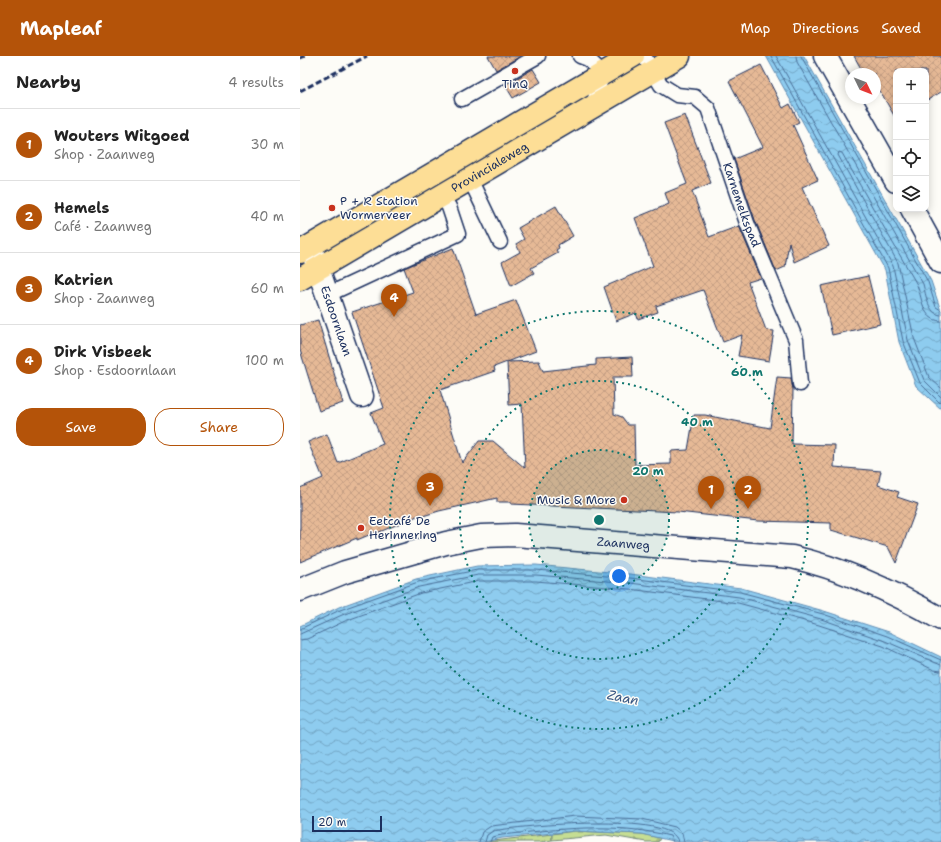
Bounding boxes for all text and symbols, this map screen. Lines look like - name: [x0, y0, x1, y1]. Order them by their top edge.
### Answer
- text: Mapleaf: [20, 16, 102, 41]
- text: Map: [741, 19, 771, 37]
- text: Directions: [793, 19, 859, 37]
- text: Saved: [881, 19, 921, 37]
- marker: TinQ: [510, 66, 520, 76]
- north arrow: [845, 68, 881, 104]
- map controls: [893, 68, 929, 212]
- button: +: [893, 68, 929, 104]
- text: Nearby: [16, 71, 81, 93]
- text: 4 results: [228, 74, 284, 91]
- place label: TinQ: [502, 76, 528, 92]
- button: −: [893, 104, 929, 140]
- text: Wouters Witgoed: [54, 126, 190, 146]
- text: 1: [26, 136, 32, 153]
- text: 30 m: [250, 136, 284, 153]
- street label: Provincialeweg: [448, 139, 531, 196]
- button: locate: [893, 140, 929, 176]
- text: Shop · Zaanweg: [54, 146, 155, 163]
- street label: Karnemelkspad: [719, 160, 764, 250]
- button: layers: [893, 176, 929, 212]
- place label: P + R Station Wormerveer: [340, 193, 418, 223]
- text: Hemels: [54, 198, 109, 218]
- marker: P + R Station Wormerveer: [327, 203, 337, 213]
- text: 2: [24, 208, 34, 225]
- text: 40 m: [250, 208, 284, 225]
- text: Café · Zaanweg: [54, 218, 152, 235]
- text: Katrien: [54, 270, 113, 290]
- text: 3: [24, 280, 34, 297]
- text: 60 m: [251, 280, 284, 297]
- street label: Esdoornlaan: [317, 284, 356, 358]
- pin: 4: [381, 284, 407, 317]
- text: Shop · Zaanweg: [54, 290, 155, 307]
- text: Dirk Visbeek: [54, 342, 152, 362]
- text: 4: [24, 352, 34, 369]
- text: 100 m: [245, 352, 284, 369]
- text: Shop · Esdoornlaan: [54, 362, 176, 379]
- text: 60 m: [731, 364, 763, 380]
- button: Save: [16, 408, 146, 446]
- button: Share: [154, 408, 284, 446]
- text: 40 m: [681, 414, 713, 430]
- text: 20 m: [632, 463, 664, 479]
- pin: 3: [417, 473, 443, 506]
- pin: 1: [698, 476, 724, 509]
- pin: 2: [735, 476, 761, 509]
- place label: Music & More: [537, 492, 616, 508]
- marker: Music & More: [619, 495, 629, 505]
- place label: Eetcafé De Herinnering: [369, 513, 437, 543]
- centre of rings: [592, 513, 606, 527]
- marker: Eetcafé De Herinnering: [356, 523, 366, 533]
- street label: Zaanweg: [596, 534, 651, 554]
- your location: [609, 566, 629, 586]
- water label: Zaan: [606, 686, 640, 709]
- scale bar: [312, 814, 382, 833]
- text: 20 m: [318, 815, 346, 830]

